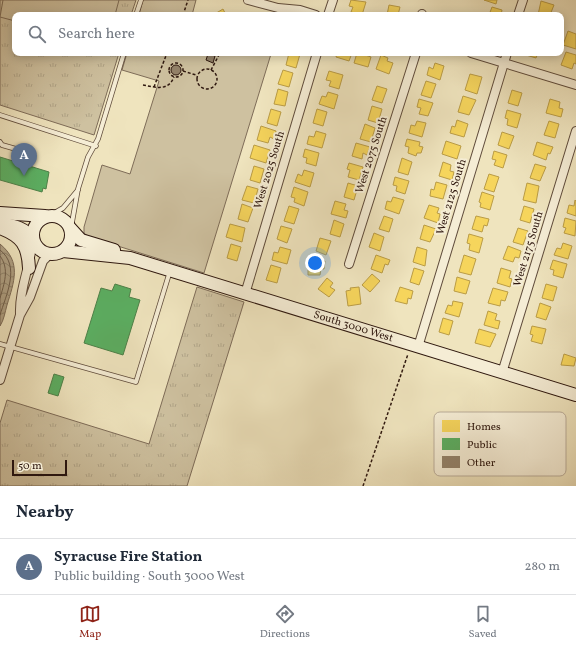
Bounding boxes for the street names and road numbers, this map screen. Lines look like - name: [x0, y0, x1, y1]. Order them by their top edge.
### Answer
- street label: West 2075 South: [353, 114, 392, 195]
- street label: West 2025 South: [251, 129, 289, 211]
- street label: West 2125 South: [433, 157, 471, 237]
- street label: West 2175 South: [510, 209, 548, 288]
- street label: South 3000 West: [312, 307, 395, 346]

